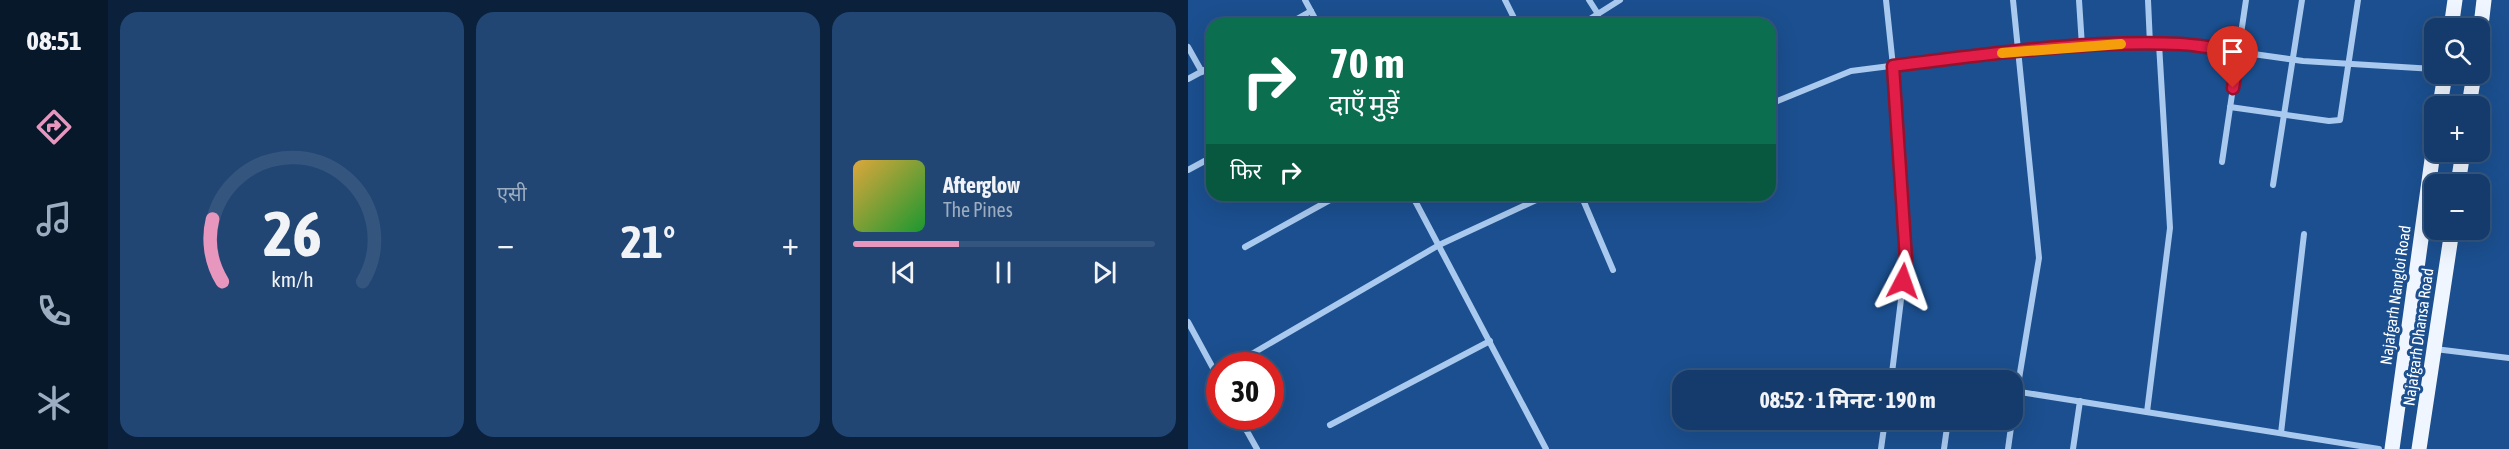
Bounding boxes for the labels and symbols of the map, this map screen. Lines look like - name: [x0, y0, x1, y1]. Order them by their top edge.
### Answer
- pin: [2207, 26, 2258, 88]
- street label: Najafgarh Nangloi Road: [2376, 224, 2415, 366]
- position arrow: [1871, 249, 1935, 313]
- street label: Najafgarh Dhansa Road: [2399, 267, 2438, 407]
- speed limit sign: 30: [1206, 352, 1284, 430]

